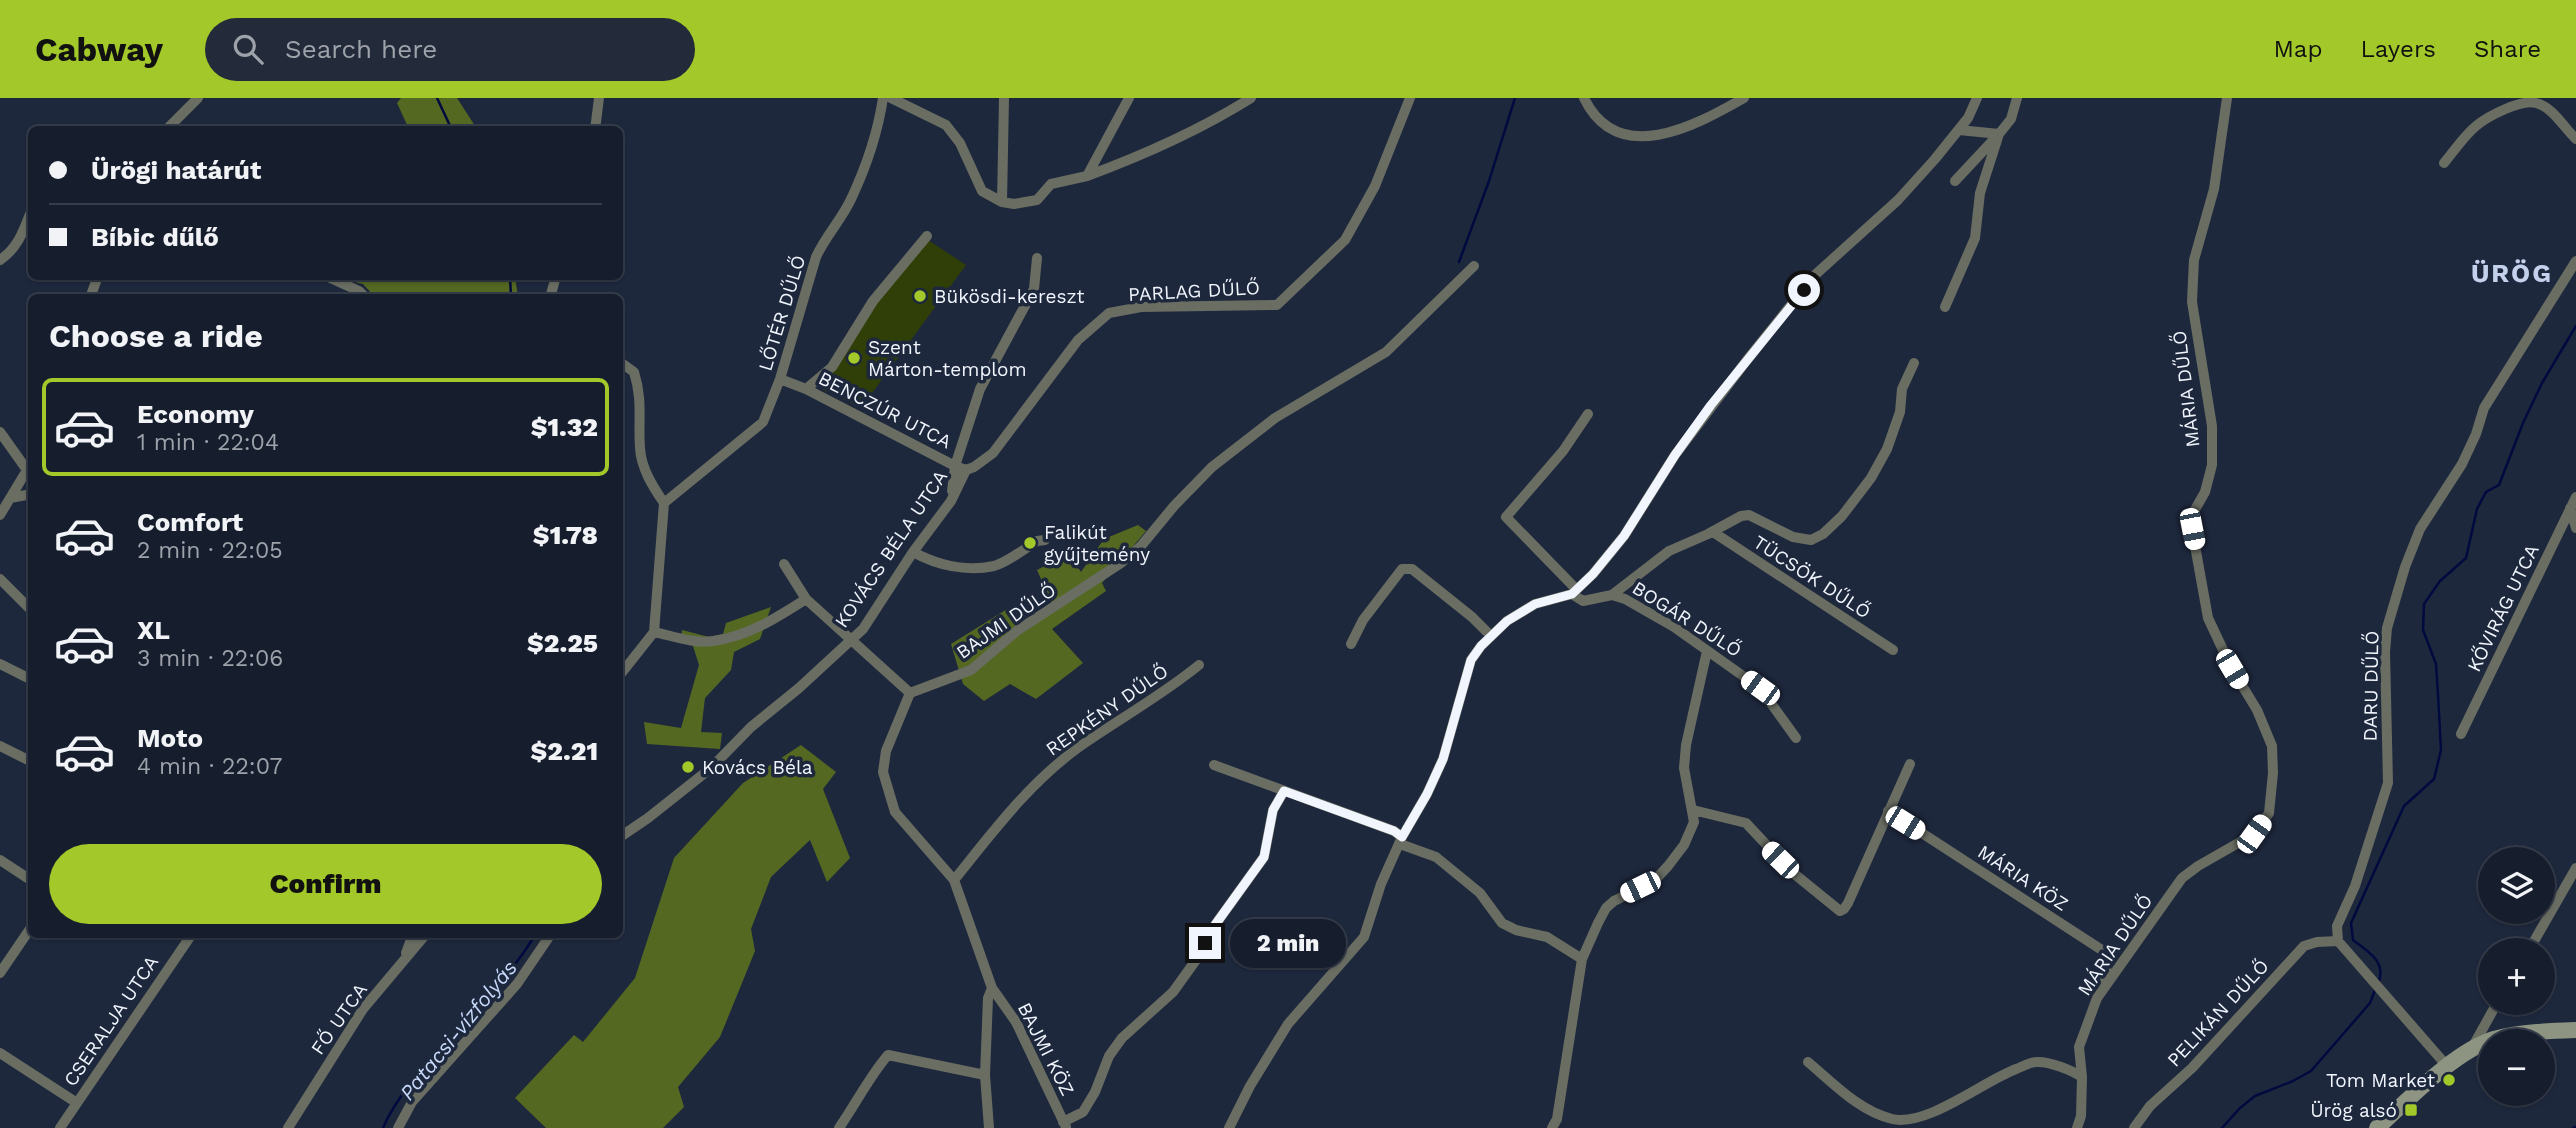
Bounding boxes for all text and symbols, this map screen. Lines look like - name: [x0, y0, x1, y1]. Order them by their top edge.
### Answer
- search box: [205, 18, 695, 81]
- text: Cabway: [35, 30, 163, 69]
- icon: search: [229, 30, 267, 68]
- text: Search here: [285, 34, 437, 64]
- text: Map: [2274, 35, 2322, 63]
- text: Layers: [2360, 35, 2436, 63]
- text: Share: [2474, 35, 2541, 63]
- text: Ürögi határút: [91, 155, 261, 185]
- text: Bíbic dűlő: [91, 222, 219, 252]
- street label: LŐTÉR DŰLŐ: [753, 252, 811, 374]
- district label: ÜRÖG: [2471, 258, 2553, 288]
- route start: [1788, 274, 1820, 306]
- street label: PARLAG DŰLŐ: [1128, 276, 1260, 306]
- place label: Bükösdi-kereszt: [934, 285, 1085, 308]
- marker: Bükösdi-kereszt: [912, 288, 928, 304]
- text: Choose a ride: [49, 317, 263, 355]
- street label: MÁRIA DŰLŐ: [2167, 329, 2205, 449]
- place label: Szent Márton-templom: [868, 336, 1027, 381]
- marker: Szent Márton-templom: [846, 350, 862, 366]
- street label: BENCZÚR UTCA: [815, 367, 956, 454]
- icon: car: [53, 396, 116, 459]
- text: Economy: [137, 399, 254, 429]
- text: $1.32: [531, 412, 598, 442]
- text: 1 min · 22:04: [137, 429, 279, 456]
- street label: KOVÁCS BÉLA UTCA: [830, 465, 953, 632]
- icon: car: [53, 504, 116, 567]
- car: [2178, 506, 2207, 552]
- text: Comfort: [137, 507, 243, 537]
- text: $1.78: [533, 520, 598, 550]
- place label: Falikút gyűjtemény: [1044, 521, 1150, 566]
- street label: TÜCSÖK DŰLŐ: [1749, 530, 1875, 624]
- marker: Falikút gyűjtemény: [1022, 535, 1038, 551]
- text: 2 min · 22:05: [137, 537, 283, 564]
- street label: KŐVIRÁG UTCA: [2462, 540, 2544, 675]
- street label: BOGÁR DŰLŐ: [1628, 576, 1746, 662]
- street label: BAJMI DŰLŐ: [952, 578, 1060, 664]
- icon: car: [53, 612, 116, 675]
- text: XL: [137, 615, 170, 645]
- text: $2.25: [527, 628, 598, 658]
- street label: DARU DŰLŐ: [2359, 630, 2383, 742]
- text: 3 min · 22:06: [137, 645, 283, 672]
- car: [2213, 646, 2252, 692]
- street label: REPKÉNY DŰLŐ: [1042, 659, 1172, 761]
- car: [1737, 667, 1784, 709]
- icon: car: [53, 720, 116, 783]
- text: Moto: [137, 723, 203, 753]
- text: $2.21: [531, 736, 598, 766]
- text: 4 min · 22:07: [137, 753, 282, 780]
- place label: Kovács Béla: [702, 756, 813, 779]
- marker: Kovács Béla: [680, 759, 696, 775]
- car: [1882, 803, 1929, 843]
- car: [2234, 811, 2275, 857]
- car: [1758, 838, 1803, 882]
- street label: MÁRIA KÖZ: [1973, 840, 2073, 916]
- button: Confirm: [49, 844, 602, 924]
- map controls: [2478, 847, 2555, 1106]
- button: layers: [2478, 847, 2555, 924]
- car: [1617, 868, 1664, 906]
- street label: MÁRIA DŰLŐ: [2073, 890, 2157, 1000]
- callout: 2 min: [1230, 918, 1345, 968]
- route end: [1189, 927, 1221, 959]
- text: 2 min: [1257, 930, 1319, 957]
- button: +: [2478, 938, 2555, 1015]
- street label: CSERALJA UTCA: [59, 951, 163, 1091]
- water label: Patacsi-vízfolyás: [394, 955, 522, 1105]
- street label: PELIKÁN DŰLŐ: [2162, 955, 2274, 1071]
- street label: FŐ UTCA: [306, 978, 372, 1059]
- street label: BAJMI KÖZ: [1013, 998, 1079, 1100]
- button: −: [2478, 1029, 2555, 1106]
- place label: Tom Market: [2326, 1069, 2435, 1092]
- marker: Tom Market: [2441, 1072, 2457, 1088]
- place label: Ürög alsó: [2310, 1099, 2397, 1122]
- marker: Ürög alsó: [2403, 1102, 2419, 1118]

